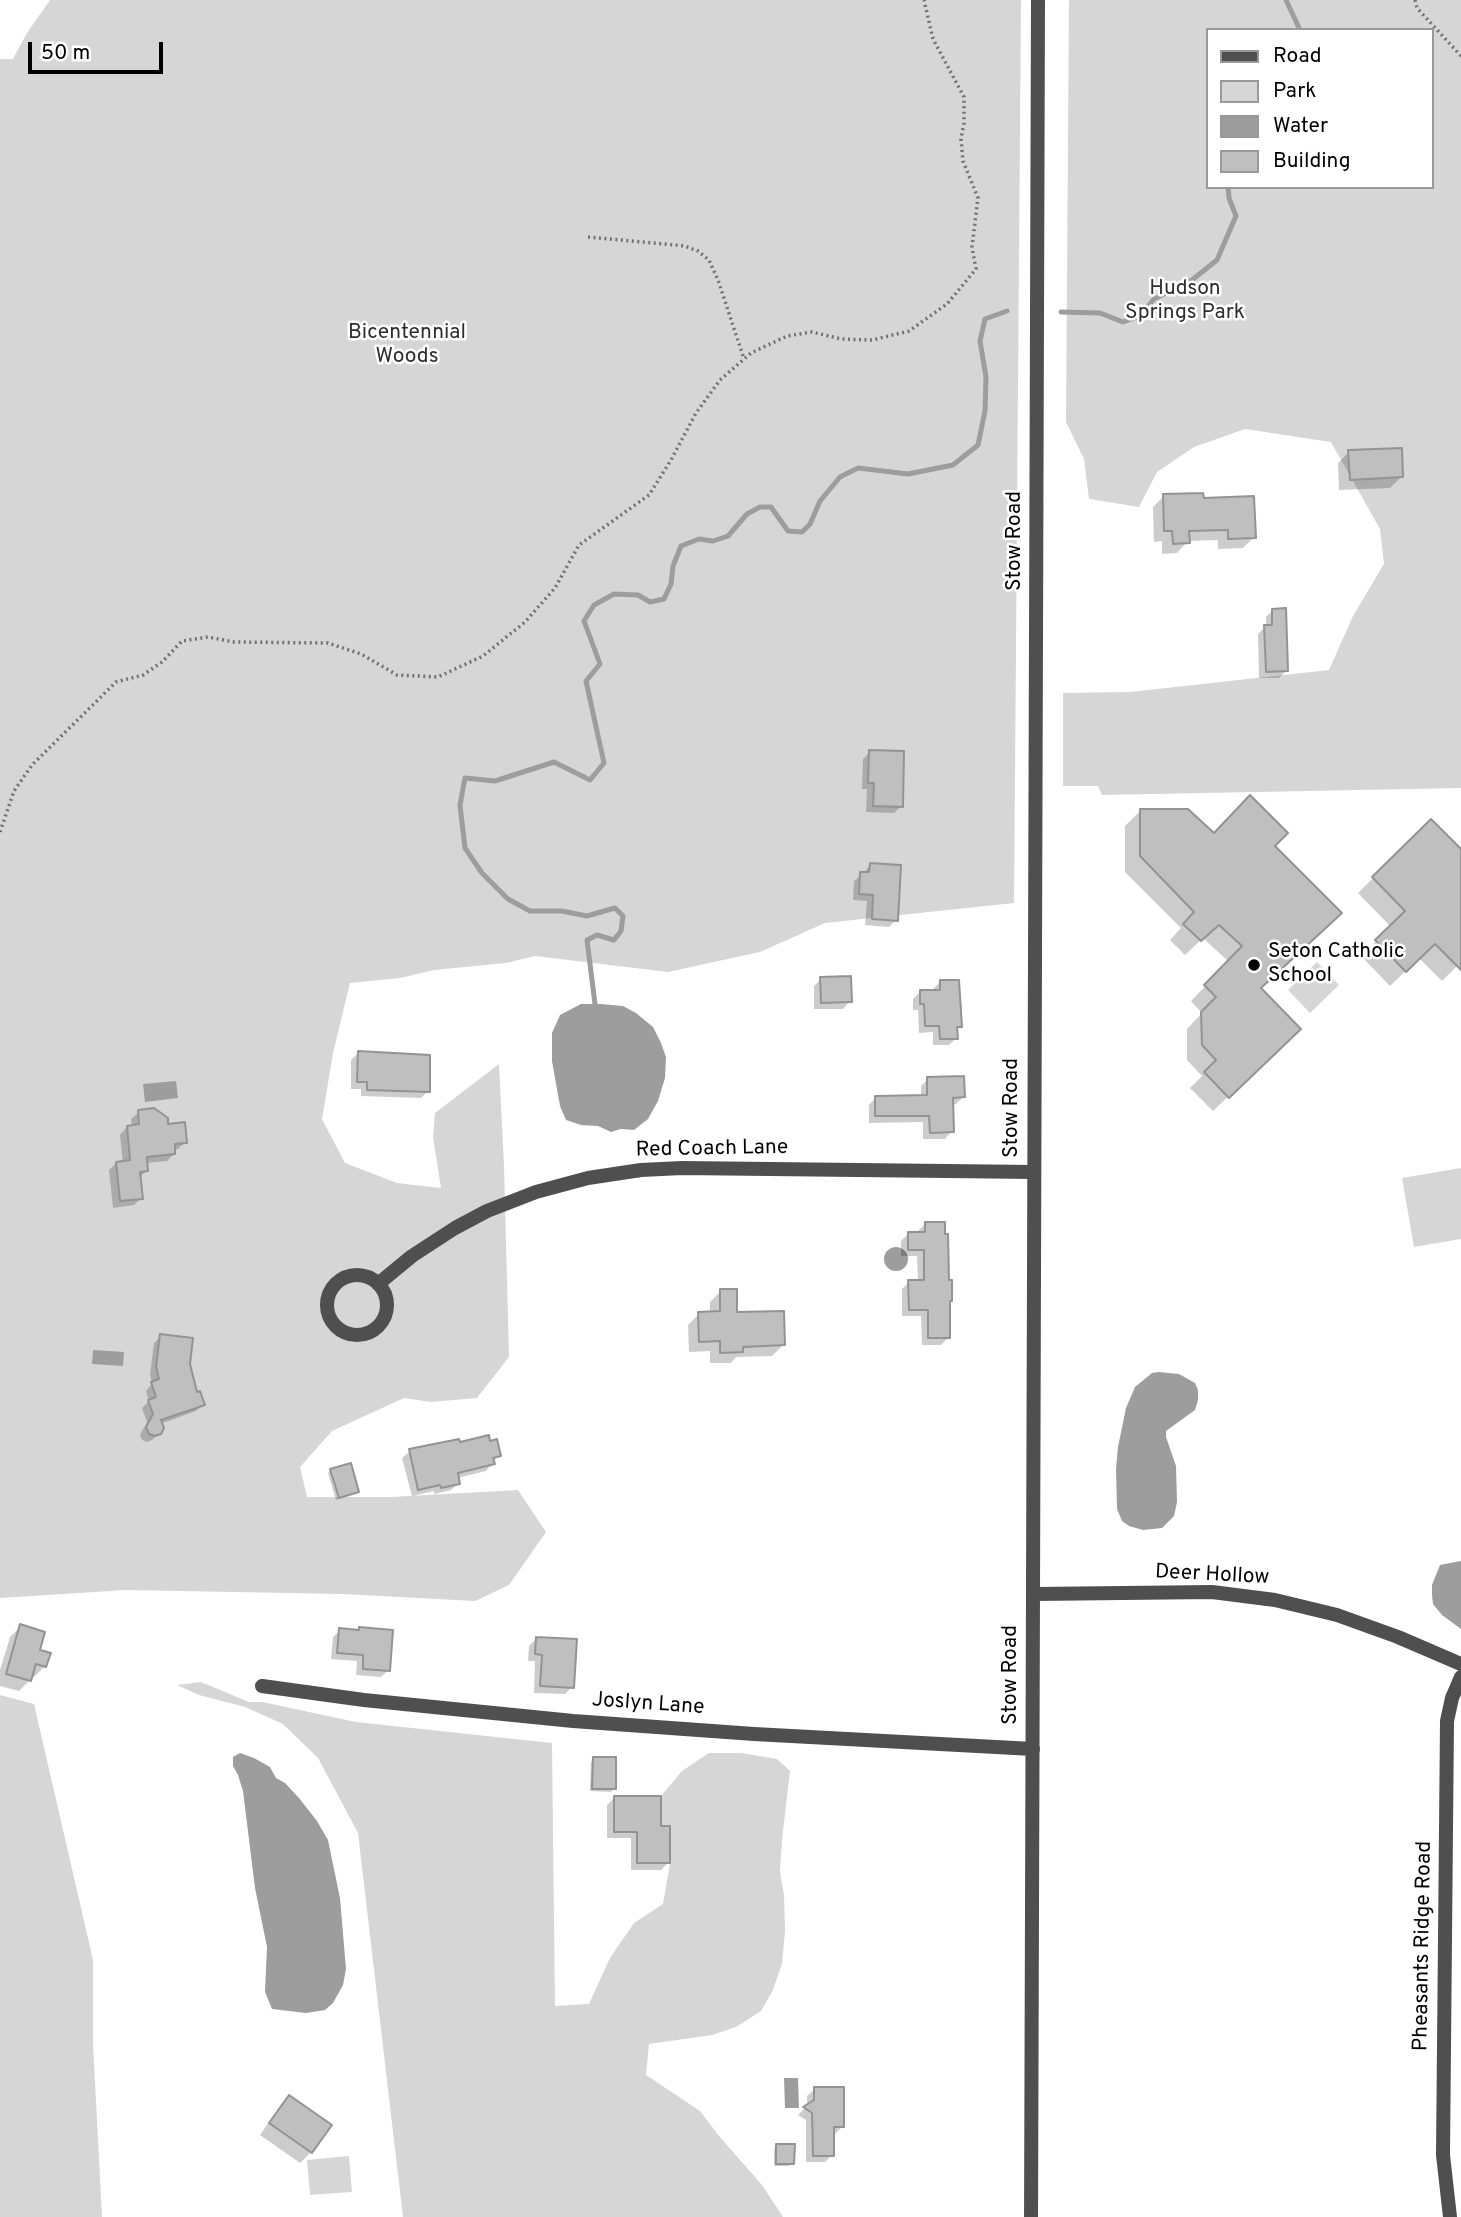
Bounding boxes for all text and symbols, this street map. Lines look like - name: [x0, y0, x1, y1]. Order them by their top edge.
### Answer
- scale bar: [32, 28, 166, 72]
- legend: [1206, 28, 1433, 189]
- text: 50 m: [41, 40, 90, 67]
- text: Road: [1273, 43, 1322, 70]
- text: Park: [1273, 78, 1316, 105]
- text: Water: [1273, 113, 1328, 140]
- text: Building: [1273, 148, 1351, 175]
- park label: Hudson Springs Park: [1125, 277, 1245, 327]
- park label: Bicentennial Woods: [348, 321, 466, 371]
- street label: Stow Road: [1003, 491, 1029, 591]
- place label: Seton Catholic School: [1268, 940, 1404, 990]
- marker: Seton Catholic School: [1246, 957, 1262, 973]
- street label: Stow Road: [1000, 1058, 1026, 1158]
- street label: Red Coach Lane: [635, 1136, 789, 1164]
- street label: Deer Hollow: [1154, 1560, 1270, 1592]
- street label: Stow Road: [999, 1625, 1025, 1725]
- street label: Joslyn Lane: [591, 1688, 705, 1722]
- street label: Pheasants Ridge Road: [1410, 1841, 1438, 2051]

